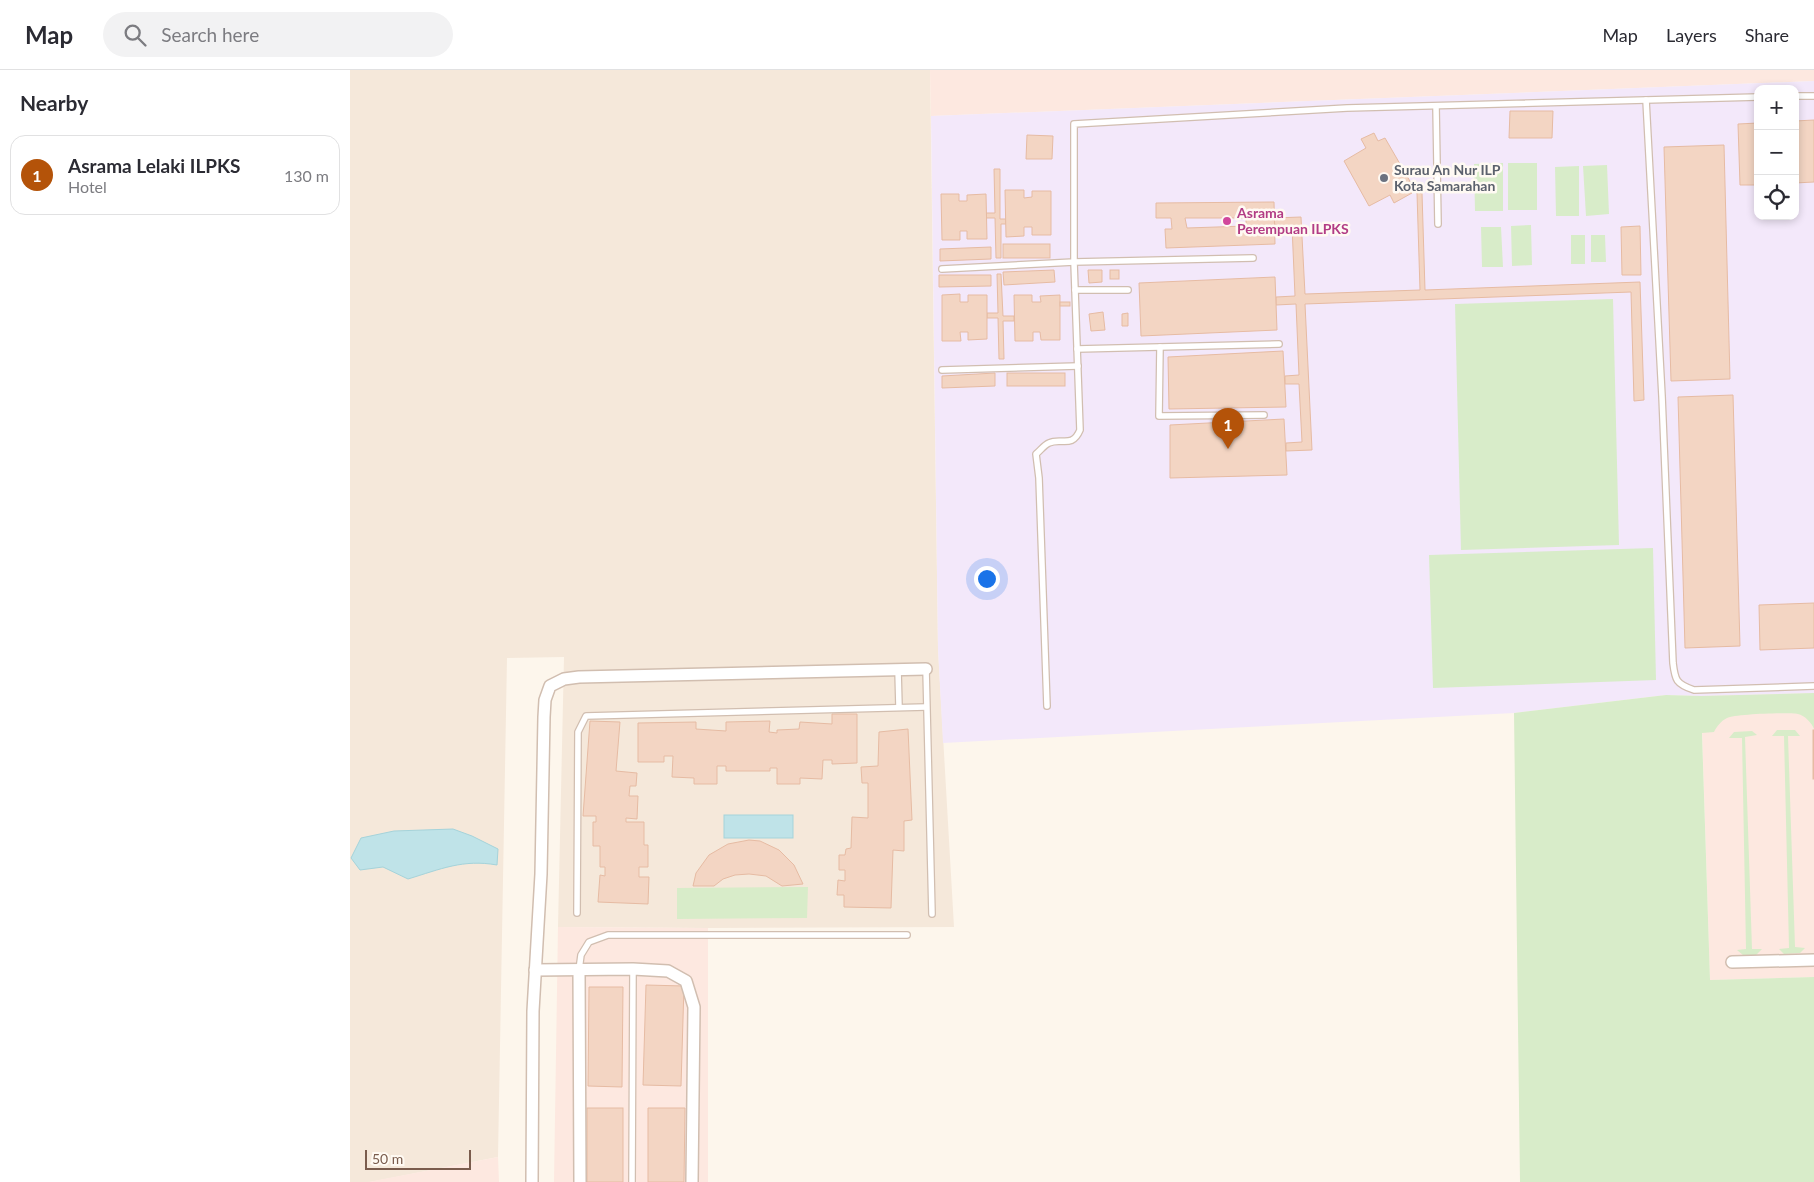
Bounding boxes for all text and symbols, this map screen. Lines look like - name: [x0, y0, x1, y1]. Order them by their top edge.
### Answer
- search box: [103, 12, 453, 57]
- text: Map: [25, 20, 73, 49]
- icon: search: [121, 21, 149, 49]
- text: Search here: [161, 23, 259, 46]
- text: Map: [1602, 24, 1638, 46]
- text: Layers: [1666, 24, 1717, 46]
- text: Share: [1745, 24, 1789, 46]
- map controls: [1754, 85, 1799, 220]
- button: +: [1754, 85, 1799, 130]
- text: Nearby: [20, 90, 88, 115]
- button: −: [1754, 130, 1799, 175]
- text: Asrama Lelaki ILPKS: [68, 154, 241, 177]
- place label: Surau An Nur ILP Kota Samarahan: [1394, 161, 1501, 194]
- text: 1: [32, 166, 42, 185]
- text: 130 m: [284, 166, 329, 185]
- marker: Surau An Nur ILP Kota Samarahan: [1378, 172, 1390, 184]
- button: locate: [1754, 175, 1799, 220]
- text: Hotel: [68, 177, 107, 196]
- place label: Asrama Perempuan ILPKS: [1236, 204, 1349, 237]
- marker: Asrama Perempuan ILPKS: [1221, 215, 1233, 227]
- pin: 1: [1212, 408, 1244, 449]
- your location: [974, 566, 1000, 592]
- scale bar: [365, 1147, 471, 1170]
- text: 50 m: [372, 1150, 403, 1167]

